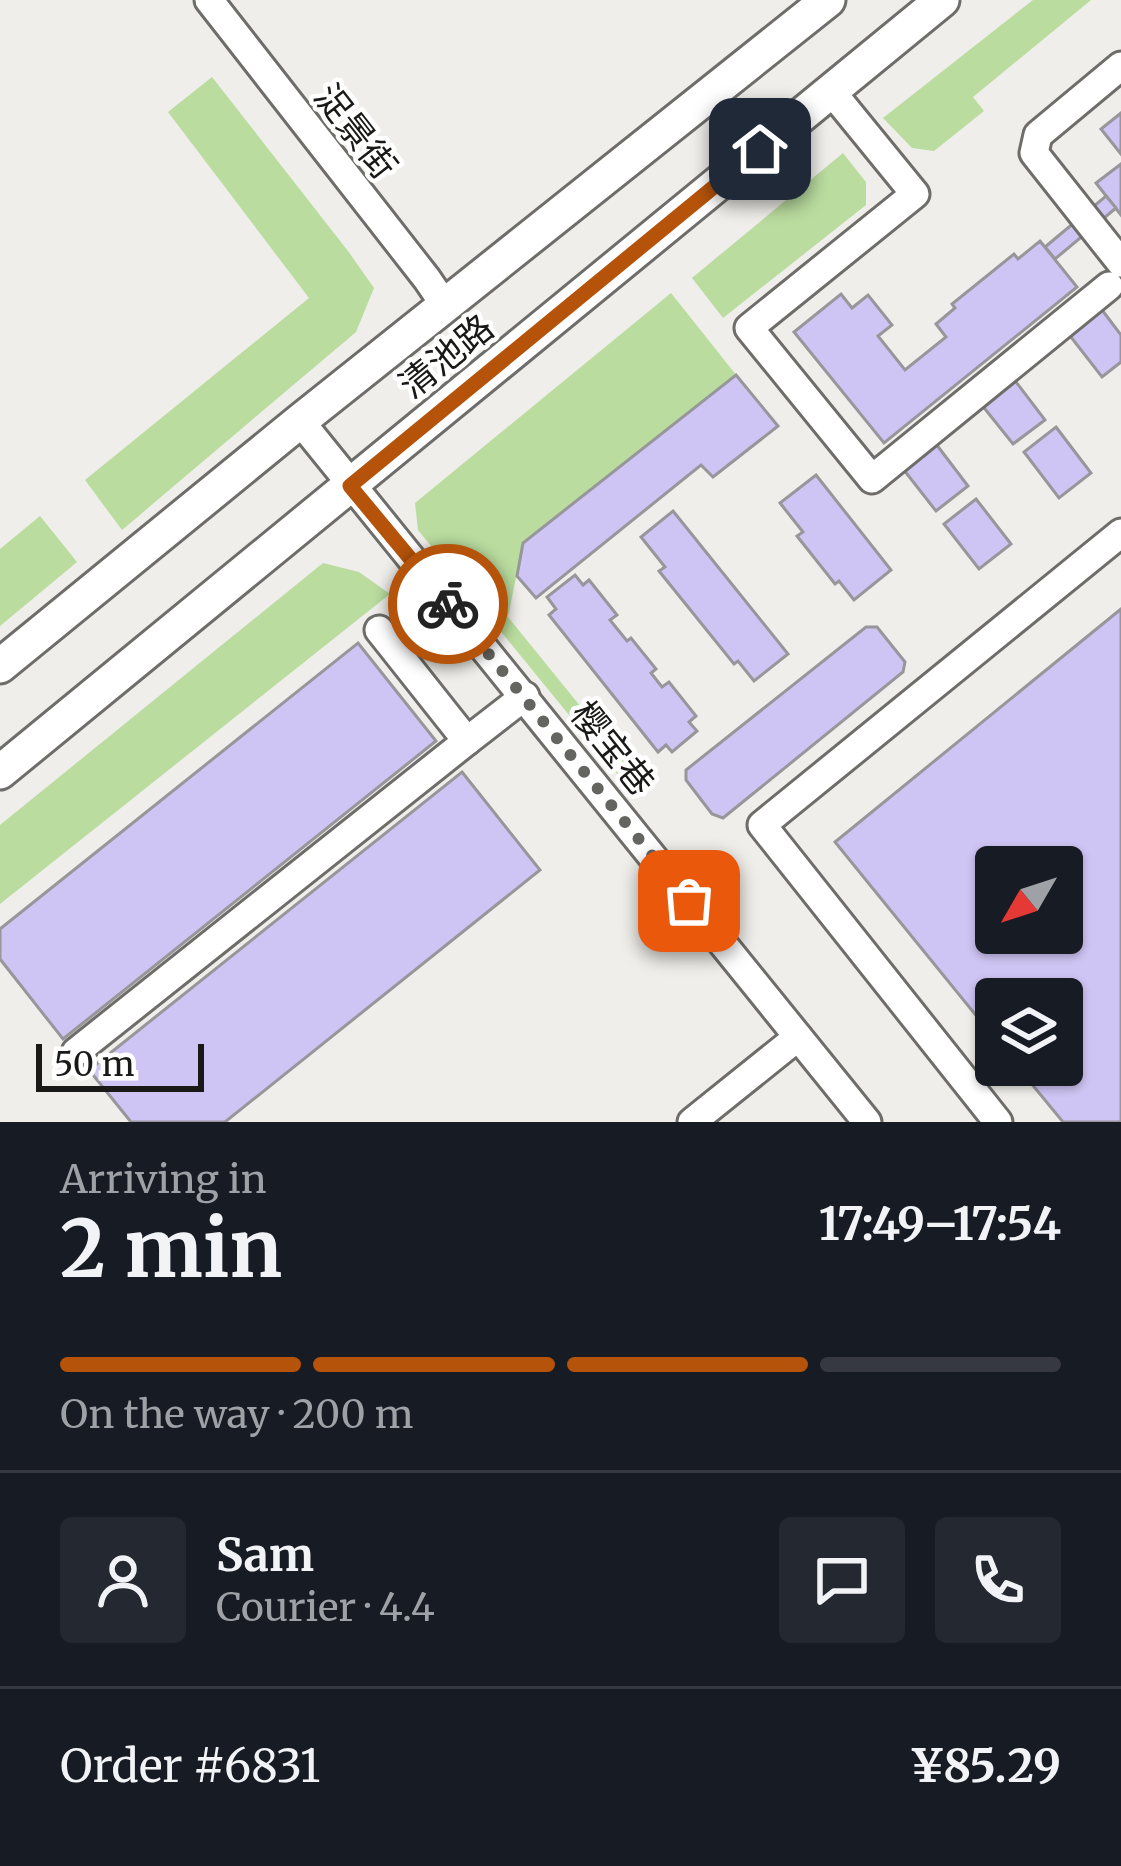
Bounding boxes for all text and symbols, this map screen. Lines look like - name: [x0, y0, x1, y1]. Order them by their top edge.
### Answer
- street label: 浞景街: [305, 75, 407, 188]
- pin: [709, 98, 811, 200]
- icon: home: [727, 116, 793, 182]
- street label: 清池路: [390, 305, 502, 408]
- courier: [388, 544, 508, 664]
- icon: bike: [415, 571, 481, 637]
- street label: 樱宝巷: [561, 692, 664, 804]
- north arrow: [975, 846, 1083, 954]
- map controls: [975, 846, 1083, 1086]
- pin: [638, 850, 740, 952]
- icon: bag: [656, 868, 722, 934]
- button: layers: [975, 978, 1083, 1086]
- scale bar: [36, 1038, 204, 1091]
- text: 50 m: [54, 1044, 135, 1085]
- text: Arriving in: [60, 1155, 267, 1204]
- text: 17:49–17:54: [819, 1196, 1061, 1252]
- text: 2 min: [60, 1200, 282, 1298]
- text: On the way · 200 m: [60, 1390, 414, 1439]
- button: person: [60, 1517, 186, 1643]
- button: chat: [779, 1517, 905, 1643]
- button: phone: [935, 1517, 1061, 1643]
- text: Sam: [216, 1527, 314, 1583]
- text: Courier · 4.4: [216, 1583, 435, 1632]
- text: Order #6831: [60, 1738, 320, 1794]
- text: ¥85.29: [909, 1738, 1061, 1794]

